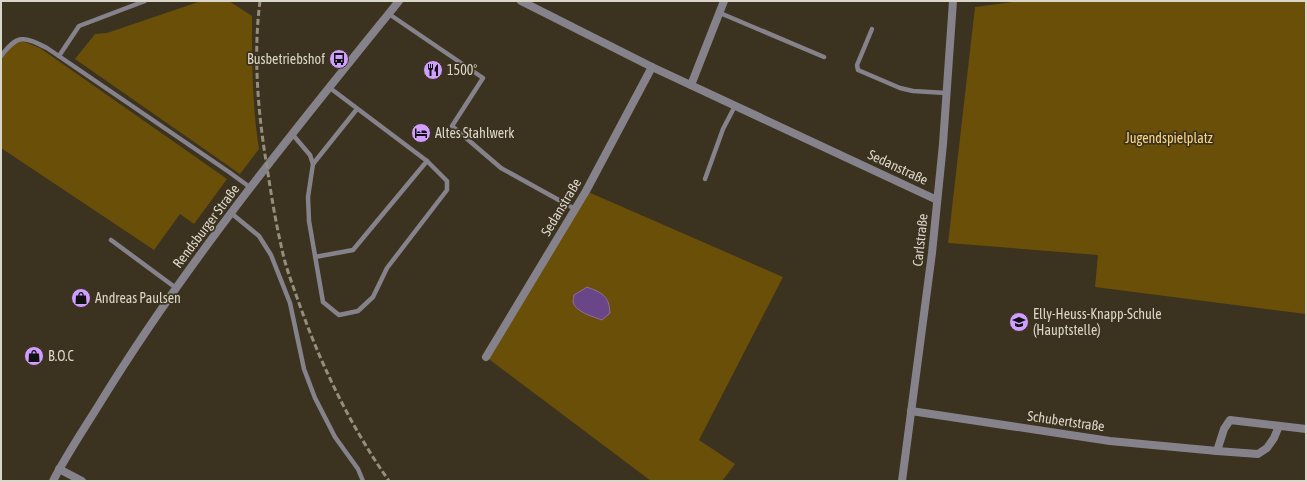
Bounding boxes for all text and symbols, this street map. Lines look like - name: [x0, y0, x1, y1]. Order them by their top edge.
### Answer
- bus stop icon: Busbetriebshof: [328, 48, 350, 70]
- place label: Busbetriebshof: [247, 51, 325, 67]
- restaurant icon: 1500°: [422, 59, 444, 81]
- place label: 1500°: [447, 62, 477, 78]
- hotel icon: Altes Stahlwerk: [410, 122, 432, 144]
- place label: Altes Stahlwerk: [435, 125, 514, 141]
- park label: Jugendspielplatz: [1125, 130, 1213, 146]
- street label: Sedanstraße: [865, 146, 931, 188]
- street label: Sedanstraße: [538, 175, 584, 239]
- street label: Rendsburger Straße: [169, 181, 243, 271]
- street label: Carlstraße: [909, 213, 931, 267]
- shop icon: Andreas Paulsen: [70, 287, 92, 309]
- place label: Andreas Paulsen: [95, 290, 181, 306]
- place label: Elly-Heuss-Knapp-Schule (Hauptstelle): [1033, 306, 1162, 338]
- school or university icon: Elly-Heuss-Knapp-Schule (Hauptstelle): [1008, 311, 1030, 333]
- shop icon: B.O.C: [23, 345, 45, 367]
- place label: B.O.C: [48, 348, 75, 364]
- street label: Schubertstraße: [1026, 408, 1106, 434]

